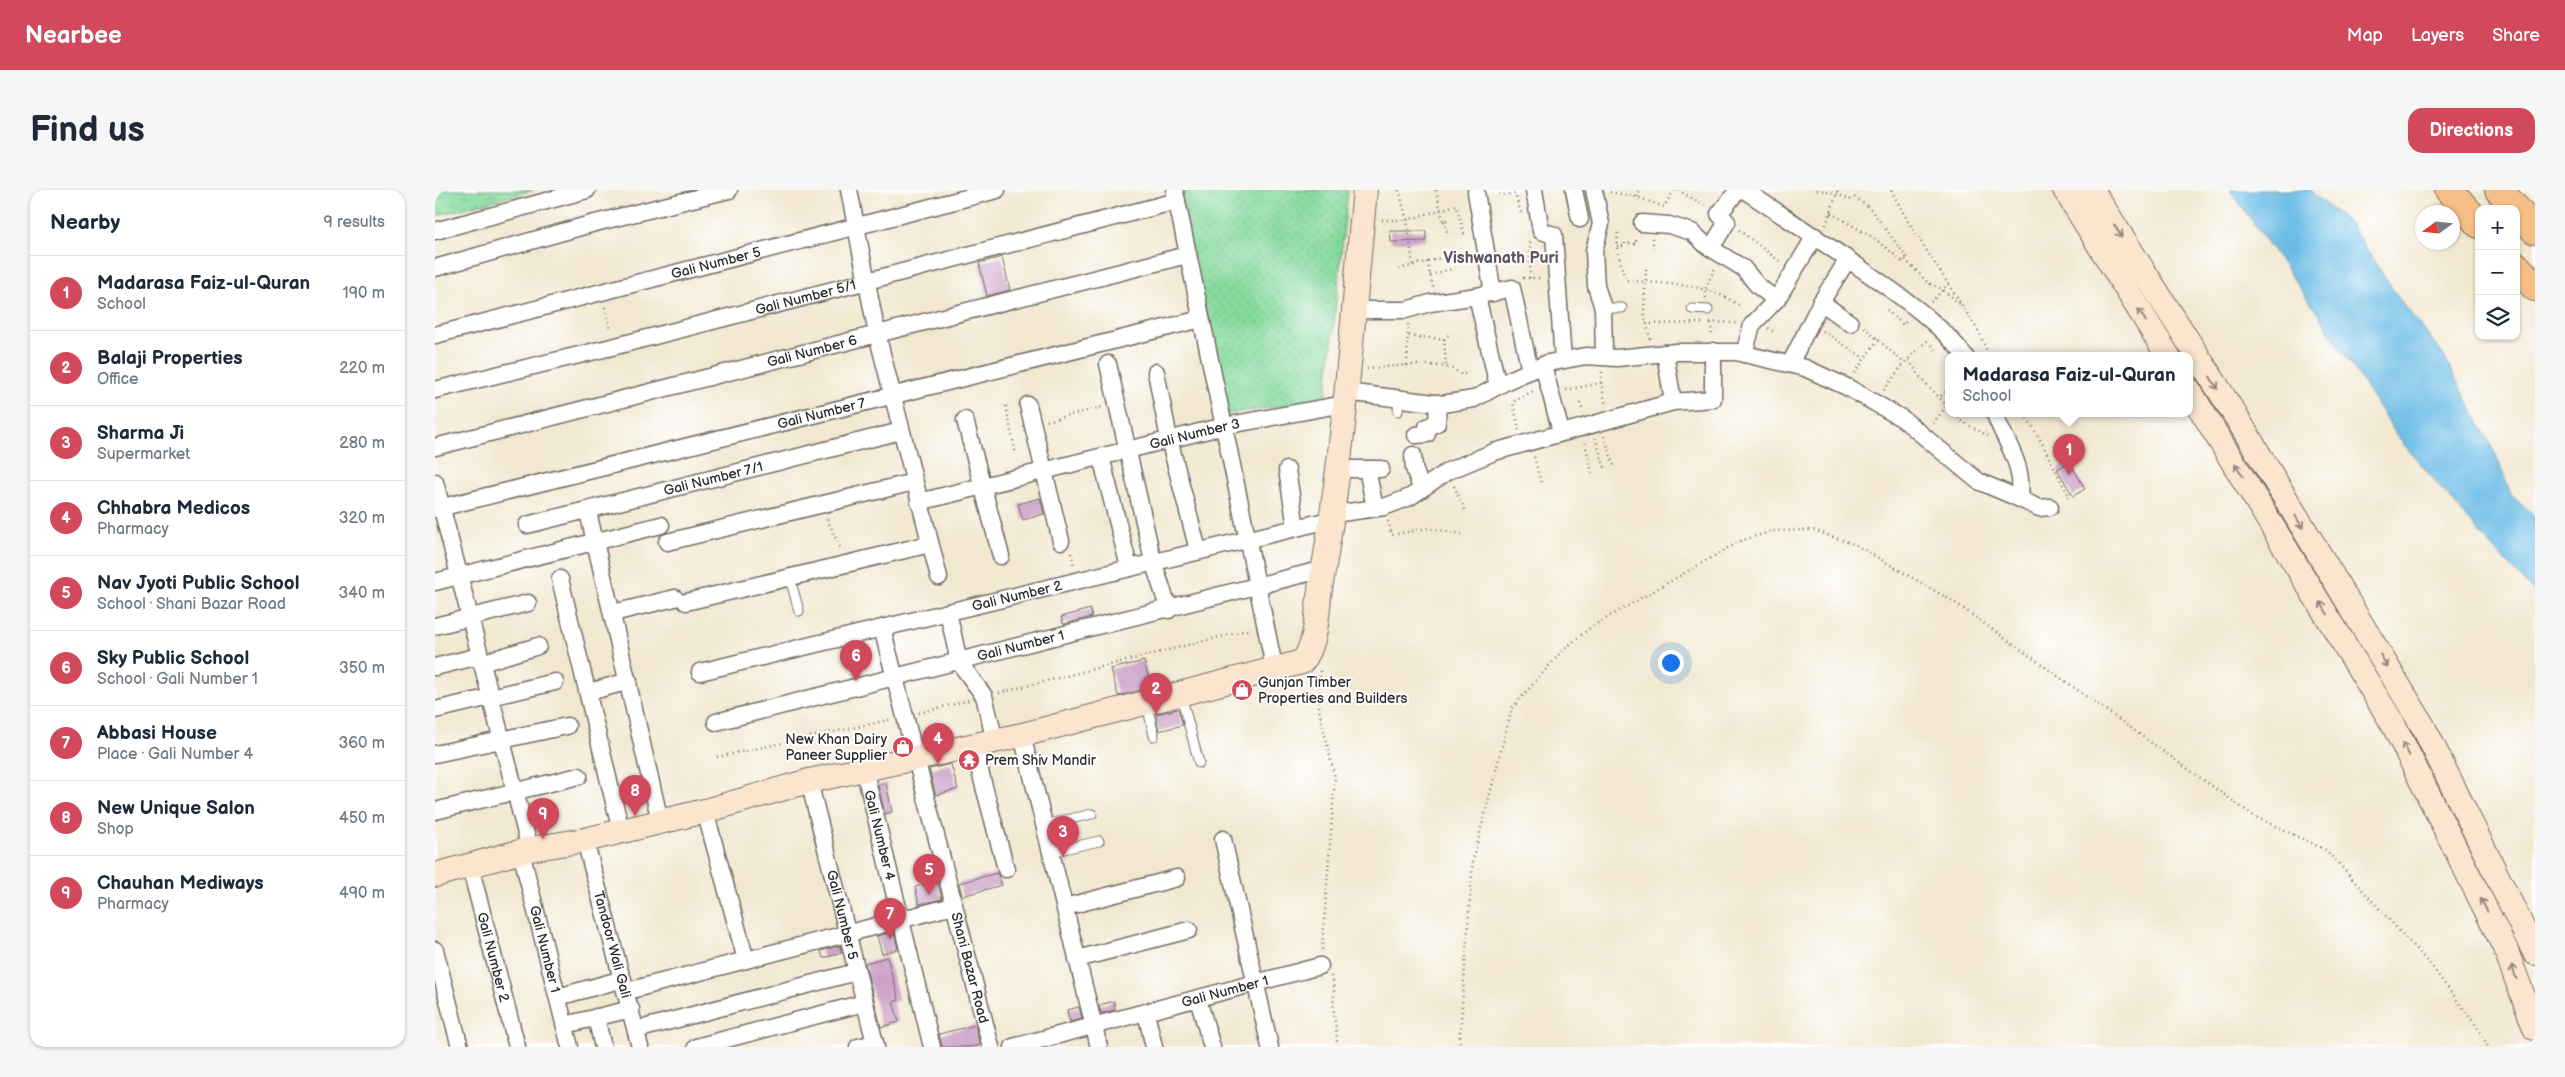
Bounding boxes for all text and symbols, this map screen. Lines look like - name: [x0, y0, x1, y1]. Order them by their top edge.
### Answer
- text: Nearbee: [25, 21, 122, 50]
- text: Map: [2347, 25, 2383, 46]
- text: Layers: [2411, 25, 2464, 46]
- text: Share: [2492, 25, 2540, 46]
- button: Directions: [2408, 108, 2535, 153]
- text: Find us: [30, 109, 145, 152]
- north arrow: [2415, 205, 2460, 250]
- map controls: [2475, 205, 2520, 340]
- button: +: [2475, 205, 2520, 250]
- text: Nearby: [50, 210, 120, 235]
- text: 9 results: [323, 213, 385, 232]
- one-way arrow: [2114, 224, 2124, 238]
- street label: Gali Number 5: [669, 243, 762, 282]
- district label: Vishwanath Puri: [1443, 249, 1559, 268]
- button: −: [2475, 250, 2520, 295]
- text: Madarasa Faiz-ul-Quran: [97, 272, 310, 295]
- street label: Gali Number 5/1: [753, 276, 858, 318]
- text: 1: [63, 284, 69, 303]
- text: 190 m: [343, 284, 385, 303]
- text: School: [97, 295, 146, 314]
- button: layers: [2475, 295, 2520, 340]
- one-way arrow: [2137, 308, 2147, 322]
- street label: Gali Number 6: [765, 331, 859, 370]
- text: Balaji Properties: [97, 347, 243, 370]
- popup: [1945, 352, 2193, 417]
- text: 2: [61, 359, 71, 378]
- text: 220 m: [339, 359, 385, 378]
- text: Madarasa Faiz-ul-Quran: [1962, 364, 2176, 387]
- text: Office: [97, 370, 139, 389]
- one-way arrow: [2210, 376, 2220, 390]
- text: School: [1962, 387, 2011, 406]
- street label: Gali Number 7: [775, 394, 867, 432]
- street label: Gali Number 3: [1148, 415, 1241, 453]
- text: Sharma Ji: [97, 422, 184, 445]
- text: 3: [61, 434, 71, 453]
- text: 280 m: [339, 434, 385, 453]
- pin: 1: [2053, 434, 2085, 475]
- text: Supermarket: [97, 445, 190, 464]
- street label: Gali Number 7/1: [662, 458, 765, 499]
- one-way arrow: [2233, 463, 2243, 477]
- text: Chhabra Medicos: [97, 497, 250, 520]
- text: 4: [61, 509, 71, 528]
- text: 320 m: [339, 509, 385, 528]
- one-way arrow: [2295, 514, 2305, 528]
- text: Pharmacy: [97, 520, 169, 539]
- text: Nav Jyoti Public School: [97, 572, 299, 595]
- street label: Gali Number 2: [970, 576, 1064, 614]
- text: 5: [61, 584, 71, 603]
- text: 340 m: [338, 584, 385, 603]
- text: School · Shani Bazar Road: [97, 595, 286, 614]
- one-way arrow: [2318, 602, 2328, 616]
- street label: Gali Number 1: [975, 626, 1066, 664]
- pin: 6: [840, 640, 872, 681]
- text: Sky Public School: [97, 647, 249, 670]
- your location: [1658, 650, 1684, 676]
- one-way arrow: [2379, 653, 2389, 667]
- text: 6: [61, 659, 71, 678]
- text: 350 m: [339, 659, 385, 678]
- text: School · Gali Number 1: [97, 670, 258, 689]
- pin: 2: [1140, 673, 1172, 714]
- place label: Gunjan Timber Properties and Builders: [1258, 674, 1407, 707]
- shop icon: Gunjan Timber Properties and Builders: [1230, 678, 1254, 702]
- text: Abbasi House: [97, 722, 217, 745]
- pin: 4: [922, 723, 954, 764]
- place label: New Khan Dairy Paneer Supplier: [785, 731, 888, 764]
- text: 7: [62, 734, 70, 753]
- text: 360 m: [338, 734, 385, 753]
- shop icon: New Khan Dairy Paneer Supplier: [891, 735, 915, 759]
- one-way arrow: [2400, 741, 2410, 756]
- text: Place · Gali Number 4: [97, 745, 253, 764]
- temple icon: Prem Shiv Mandir: [957, 748, 981, 772]
- place label: Prem Shiv Mandir: [985, 752, 1097, 769]
- pin: 8: [619, 775, 651, 816]
- street label: Gali Number 4: [861, 788, 899, 882]
- text: New Unique Salon: [97, 797, 255, 820]
- pin: 9: [527, 798, 559, 839]
- text: 8: [61, 809, 71, 828]
- text: 450 m: [339, 809, 385, 828]
- pin: 3: [1047, 816, 1079, 857]
- text: Shop: [97, 820, 134, 839]
- pin: 5: [913, 854, 945, 895]
- street label: Gali Number 5: [823, 868, 862, 961]
- text: Chauhan Mediways: [97, 872, 264, 895]
- text: 9: [61, 884, 71, 903]
- text: 490 m: [339, 884, 385, 903]
- street label: Tandoor Wali Gali: [590, 889, 635, 1000]
- text: Pharmacy: [97, 895, 169, 914]
- one-way arrow: [2479, 897, 2489, 912]
- pin: 7: [874, 898, 906, 939]
- street label: Gali Number 1: [526, 904, 564, 994]
- street label: Gali Number 2: [474, 910, 514, 1004]
- street label: Shani Bazar Road: [948, 910, 993, 1025]
- one-way arrow: [2509, 965, 2518, 980]
- street label: Gali Number 1: [1179, 972, 1270, 1011]

